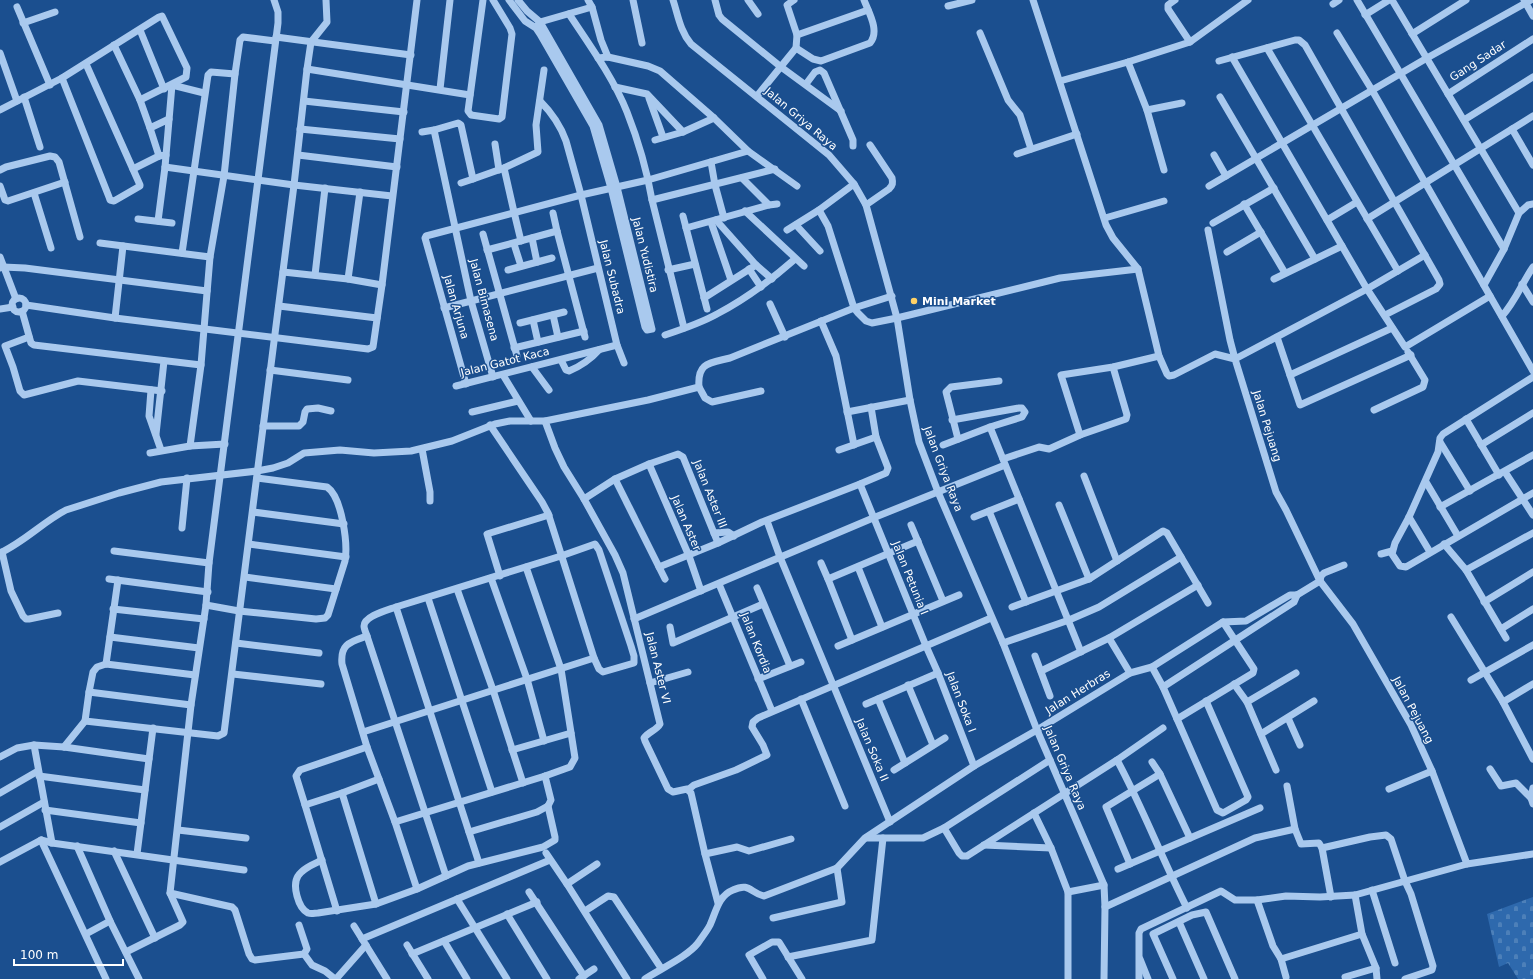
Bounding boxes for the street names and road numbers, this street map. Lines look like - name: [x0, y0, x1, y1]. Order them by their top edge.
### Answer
- street label: Gang Sadar: [1447, 38, 1509, 84]
- street label: Jalan Griya Raya: [761, 84, 840, 153]
- street label: Jalan Yudistira: [629, 215, 661, 294]
- street label: Jalan Subadra: [596, 237, 628, 316]
- street label: Jalan Bimasena: [467, 257, 501, 343]
- street label: Jalan Arjuna: [440, 273, 471, 341]
- street label: Jalan Gatot Kaca: [458, 345, 551, 380]
- street label: Jalan Pejuang: [1250, 388, 1284, 463]
- street label: Jalan Griya Raya: [920, 423, 965, 514]
- street label: Jalan Aster III: [690, 457, 730, 530]
- street label: Jalan Aster: [668, 492, 704, 553]
- street label: Jalan Petunia I: [889, 538, 931, 617]
- street label: Jalan Kordia: [737, 610, 774, 675]
- street label: Jalan Aster VI: [643, 630, 673, 705]
- street label: Jalan Herbras: [1042, 667, 1113, 718]
- street label: Jalan Soka I: [943, 669, 978, 734]
- street label: Jalan Pejuang: [1389, 673, 1436, 746]
- street label: Jalan Soka II: [853, 716, 891, 783]
- street label: Jalan Griya Raya: [1041, 723, 1089, 812]

